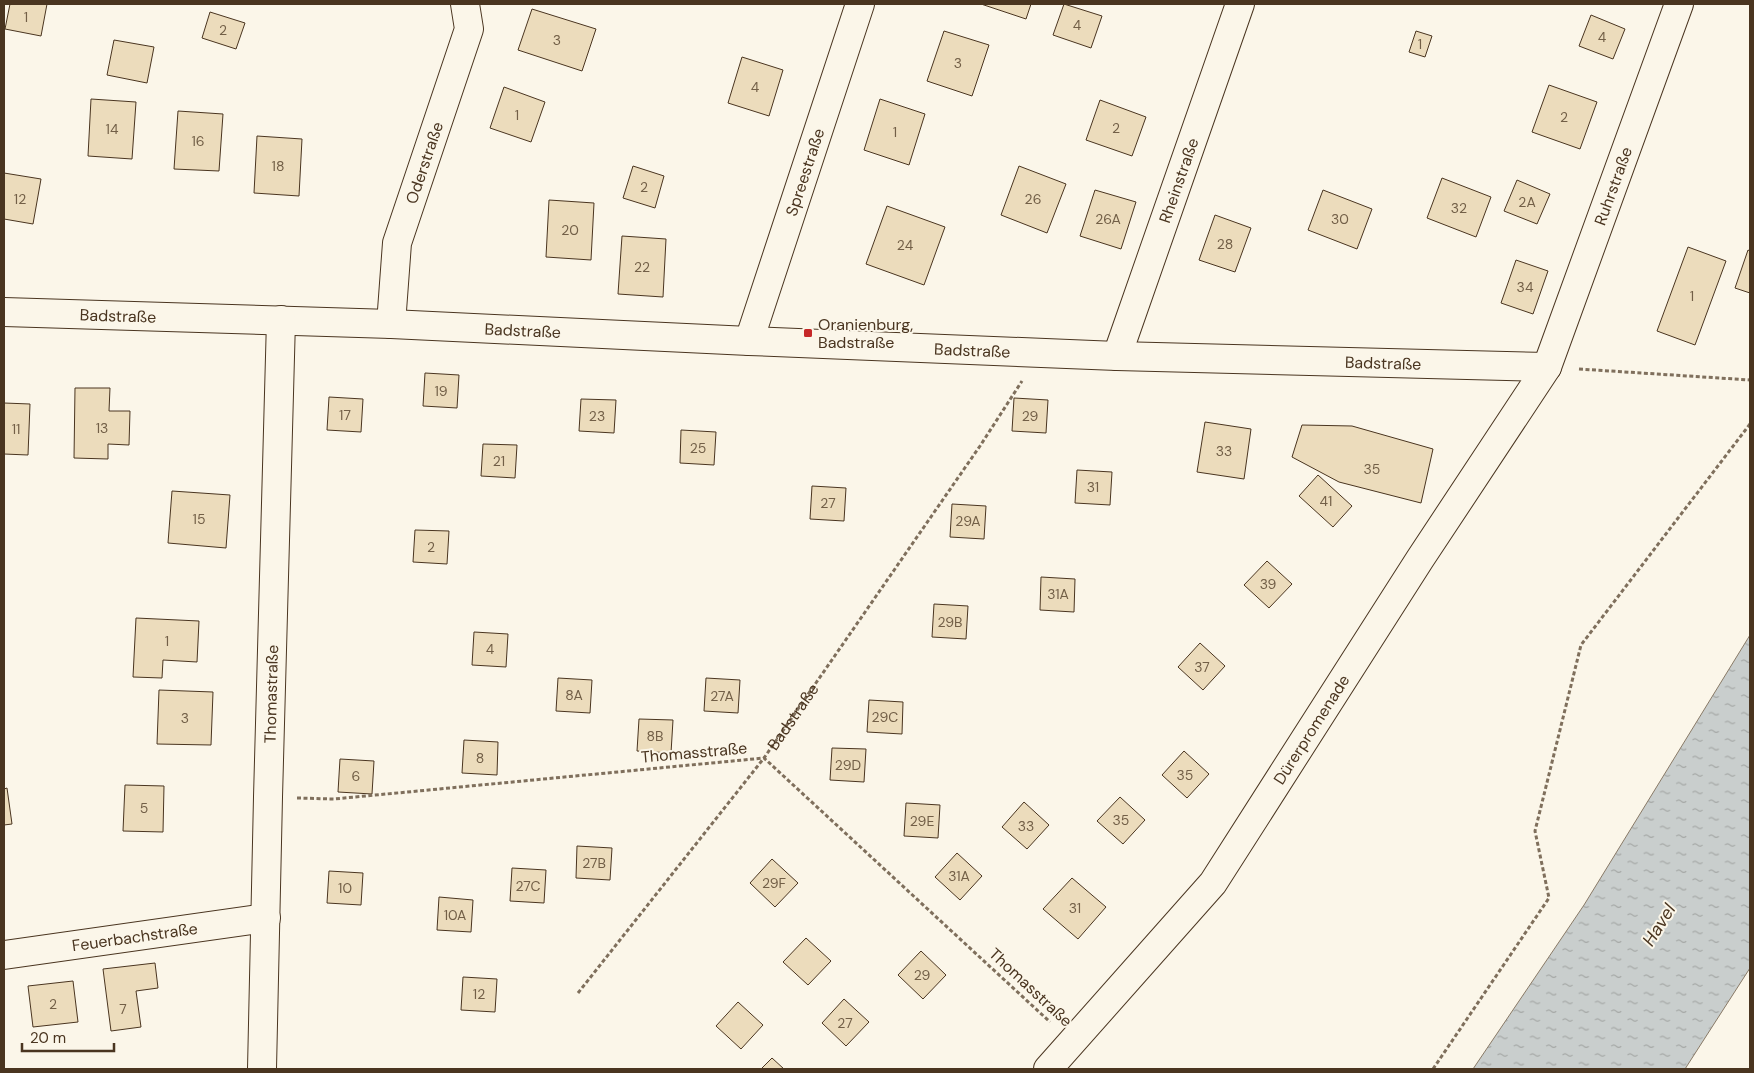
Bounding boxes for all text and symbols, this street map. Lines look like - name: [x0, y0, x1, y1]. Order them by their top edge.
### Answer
- house number: 1: [24, 8, 28, 26]
- house number: 4: [1073, 16, 1082, 34]
- house number: 2: [219, 21, 227, 39]
- house number: 4: [1598, 28, 1607, 46]
- house number: 3: [553, 31, 561, 49]
- house number: 1: [1418, 35, 1422, 53]
- house number: 3: [954, 54, 962, 72]
- house number: 4: [751, 78, 760, 96]
- house number: 1: [515, 106, 519, 124]
- house number: 2: [1560, 108, 1568, 126]
- street label: Oderstraße: [401, 119, 448, 207]
- house number: 2: [1112, 119, 1120, 137]
- house number: 14: [106, 120, 119, 138]
- house number: 1: [893, 123, 897, 141]
- street label: Spreestraße: [781, 126, 829, 219]
- house number: 16: [191, 132, 205, 150]
- street label: Rheinstraße: [1154, 135, 1203, 226]
- street label: Ruhrstraße: [1589, 144, 1637, 228]
- house number: 18: [272, 157, 284, 175]
- house number: 2: [640, 178, 648, 196]
- house number: 12: [14, 190, 26, 208]
- house number: 26: [1025, 190, 1041, 208]
- house number: 2A: [1518, 193, 1536, 211]
- house number: 32: [1451, 199, 1467, 217]
- house number: 26A: [1095, 210, 1121, 228]
- house number: 30: [1331, 210, 1349, 228]
- house number: 20: [561, 221, 579, 239]
- house number: 28: [1217, 235, 1233, 253]
- house number: 24: [897, 236, 914, 254]
- house number: 22: [634, 258, 650, 276]
- house number: 34: [1517, 278, 1534, 296]
- house number: 1: [1690, 287, 1694, 305]
- street label: Badstraße: [79, 304, 156, 328]
- place label: Oranienburg, Badstraße: [818, 314, 913, 353]
- street label: Badstraße: [484, 318, 561, 343]
- marker: Oranienburg, Badstraße: [802, 327, 814, 339]
- street label: Badstraße: [934, 339, 1011, 363]
- street label: Badstraße: [1345, 352, 1422, 375]
- house number: 19: [434, 382, 448, 400]
- house number: 17: [339, 406, 351, 424]
- house number: 23: [589, 407, 605, 425]
- house number: 29: [1022, 407, 1039, 425]
- house number: 13: [96, 419, 108, 437]
- house number: 11: [12, 420, 20, 438]
- house number: 25: [690, 439, 706, 457]
- house number: 33: [1216, 442, 1232, 460]
- house number: 21: [493, 452, 505, 470]
- house number: 35: [1364, 460, 1380, 478]
- house number: 31: [1087, 478, 1099, 496]
- house number: 41: [1320, 492, 1332, 510]
- house number: 27: [820, 494, 836, 512]
- house number: 15: [193, 510, 205, 528]
- house number: 29A: [955, 512, 981, 530]
- house number: 2: [427, 538, 435, 556]
- house number: 39: [1260, 575, 1277, 593]
- house number: 31A: [1047, 585, 1069, 603]
- house number: 29B: [937, 613, 963, 631]
- house number: 1: [165, 632, 169, 650]
- house number: 4: [486, 640, 495, 658]
- street label: Thomastraße: [259, 644, 283, 744]
- house number: 37: [1194, 658, 1210, 676]
- street label: Dürerpromenade: [1269, 671, 1354, 789]
- street label: Badstraße: [763, 680, 823, 754]
- house number: 8A: [565, 686, 583, 704]
- house number: 27A: [710, 687, 734, 705]
- house number: 29C: [872, 708, 898, 726]
- house number: 3: [181, 709, 189, 727]
- house number: 8B: [647, 727, 663, 745]
- street label: Thomasstraße: [640, 737, 748, 768]
- house number: 8: [476, 749, 484, 767]
- house number: 29D: [835, 756, 861, 774]
- house number: 35: [1177, 766, 1193, 784]
- house number: 6: [352, 767, 360, 785]
- house number: 5: [140, 799, 148, 817]
- house number: 35: [1113, 811, 1129, 829]
- house number: 29E: [910, 812, 934, 830]
- house number: 33: [1018, 817, 1034, 835]
- house number: 27B: [582, 854, 606, 872]
- house number: 31A: [948, 867, 970, 885]
- house number: 29F: [762, 874, 787, 892]
- house number: 27C: [516, 877, 540, 895]
- house number: 10: [338, 879, 352, 897]
- house number: 31: [1069, 899, 1081, 917]
- water label: Havel: [1637, 899, 1682, 951]
- house number: 10A: [444, 906, 466, 924]
- street label: Feuerbachstraße: [71, 918, 199, 956]
- street label: Thomasstraße: [984, 943, 1077, 1031]
- house number: 29: [914, 966, 931, 984]
- house number: 12: [473, 985, 485, 1003]
- house number: 2: [49, 995, 57, 1013]
- house number: 7: [119, 1000, 127, 1018]
- house number: 27: [837, 1014, 853, 1032]
- scale bar: [22, 1020, 115, 1052]
- text: 20 m: [30, 1028, 66, 1048]

